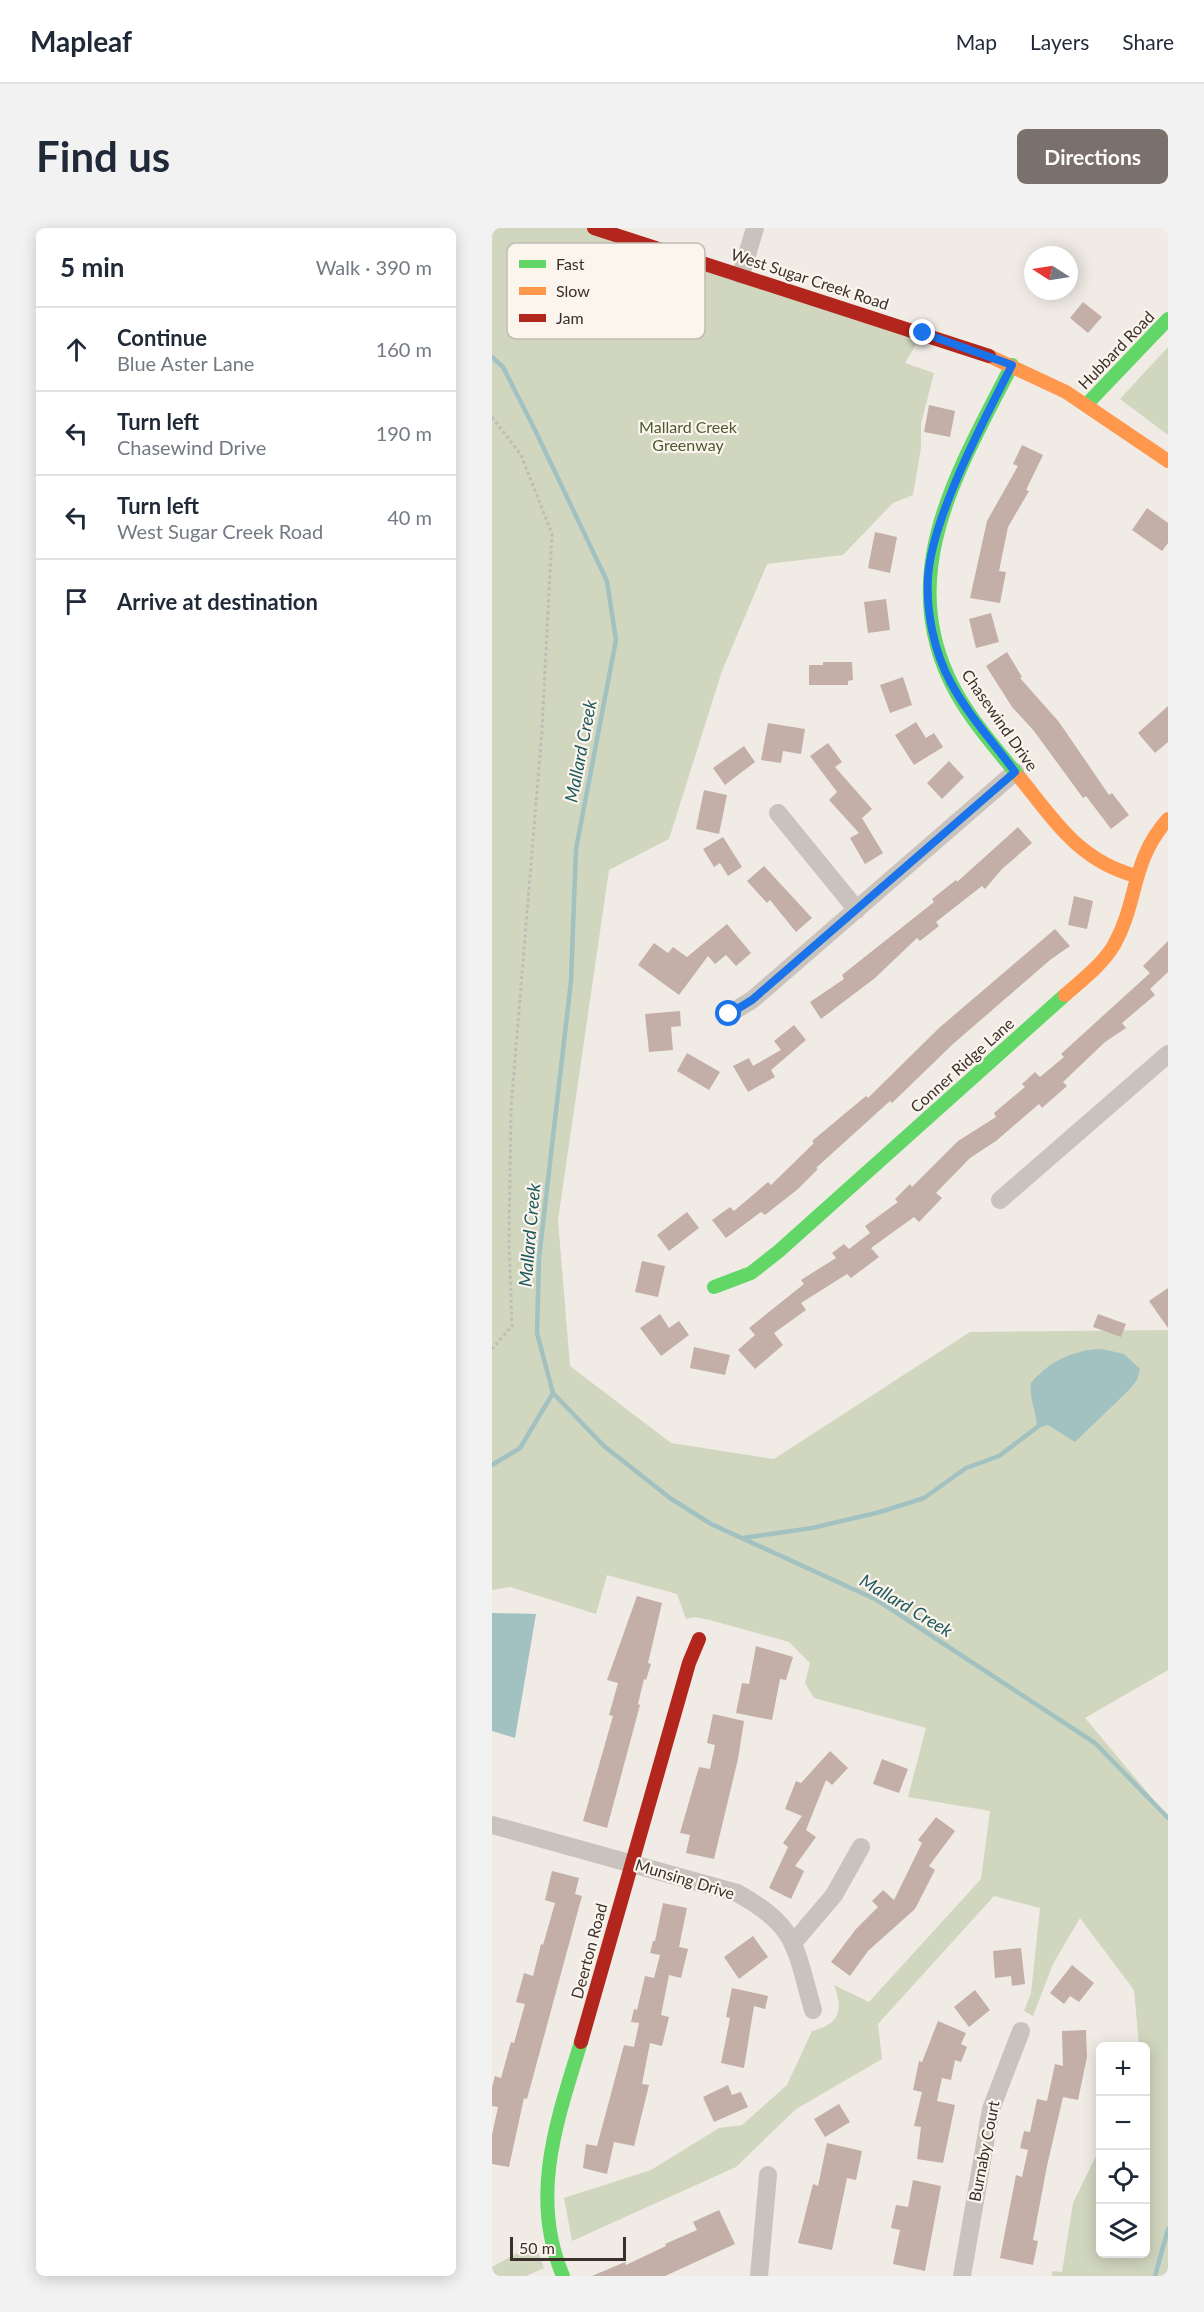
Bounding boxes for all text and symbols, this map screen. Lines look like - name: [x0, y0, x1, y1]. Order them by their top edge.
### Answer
- text: Mapleaf: [30, 24, 132, 58]
- text: Map: [956, 29, 997, 54]
- text: Layers: [1030, 29, 1089, 54]
- text: Share: [1122, 29, 1174, 54]
- button: Directions: [1017, 129, 1168, 184]
- text: Find us: [36, 131, 170, 181]
- legend: [507, 243, 705, 339]
- street label: West Sugar Creek Road: [729, 244, 892, 313]
- north arrow: [1024, 246, 1078, 300]
- text: 5 min: [60, 251, 124, 283]
- text: Fast: [556, 254, 585, 273]
- text: Walk · 390 m: [316, 255, 432, 279]
- text: Slow: [556, 281, 590, 300]
- street label: Hubbard Road: [1074, 307, 1158, 393]
- text: Jam: [556, 308, 584, 327]
- route end: [909, 319, 935, 345]
- text: Continue: [117, 324, 207, 351]
- icon: ahead: [60, 333, 93, 366]
- text: 160 m: [376, 337, 432, 361]
- text: Blue Aster Lane: [117, 351, 254, 375]
- text: Turn left: [117, 408, 199, 435]
- icon: left: [60, 417, 93, 450]
- park label: Mallard Creek Greenway: [639, 417, 738, 454]
- text: 190 m: [376, 421, 432, 445]
- text: Chasewind Drive: [117, 435, 266, 459]
- text: Turn left: [117, 492, 199, 519]
- icon: left: [60, 501, 93, 534]
- text: 40 m: [387, 505, 432, 529]
- text: West Sugar Creek Road: [117, 519, 323, 543]
- icon: arrive: [60, 585, 93, 618]
- text: Arrive at destination: [117, 588, 318, 615]
- street label: Chasewind Drive: [958, 665, 1042, 774]
- water label: Mallard Creek: [559, 697, 601, 804]
- route start: [715, 1000, 741, 1026]
- street label: Conner Ridge Lane: [906, 1013, 1017, 1116]
- water label: Mallard Creek: [514, 1182, 545, 1288]
- water label: Mallard Creek: [856, 1569, 957, 1642]
- street label: Munsing Drive: [633, 1854, 737, 1903]
- street label: Deerton Road: [567, 1901, 610, 2001]
- map controls: [1096, 2042, 1150, 2258]
- button: +: [1096, 2042, 1150, 2096]
- button: −: [1096, 2096, 1150, 2150]
- street label: Burnaby Court: [964, 2098, 1003, 2203]
- button: locate: [1096, 2150, 1150, 2204]
- button: layers: [1096, 2204, 1150, 2258]
- scale bar: [510, 2234, 626, 2262]
- text: 50 m: [519, 2238, 555, 2257]

